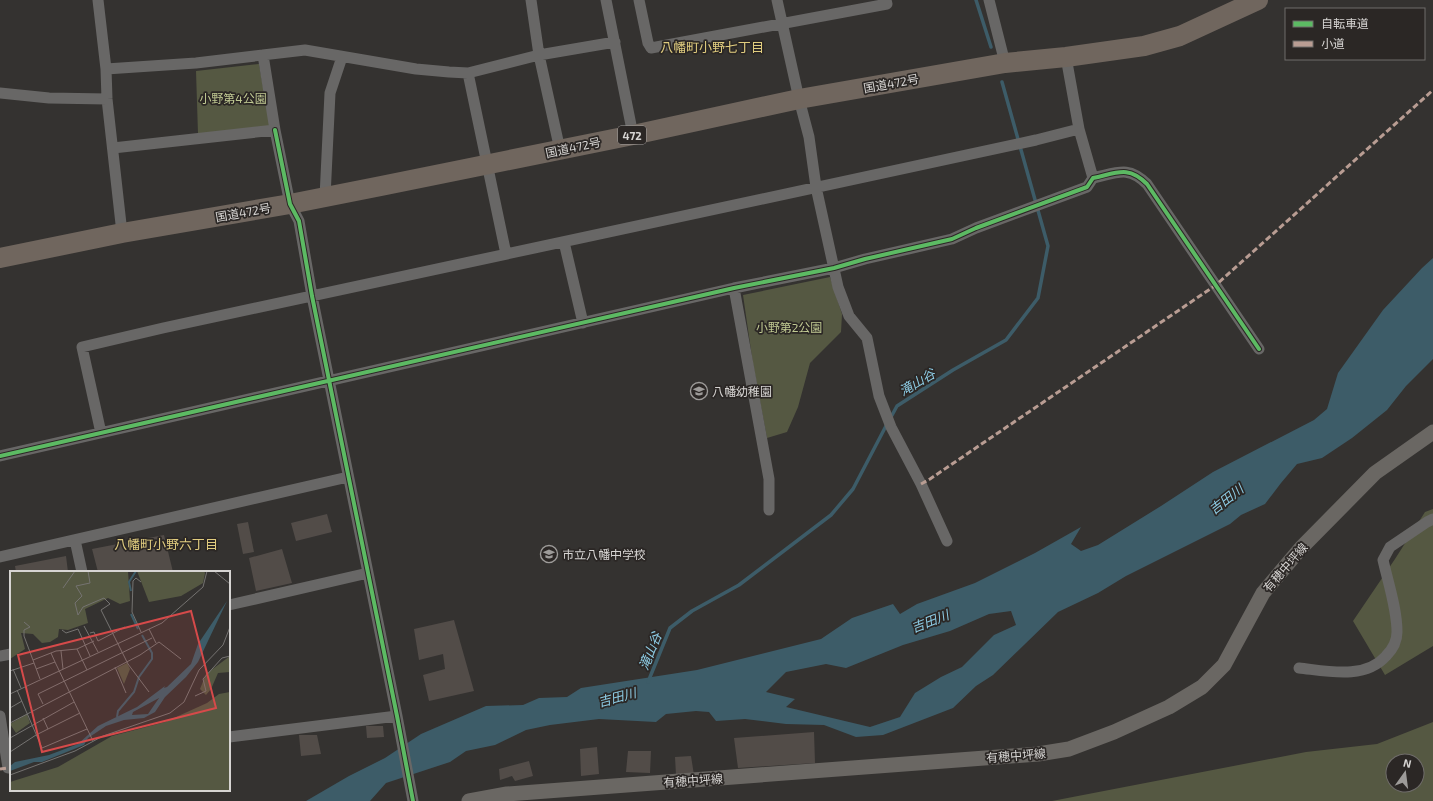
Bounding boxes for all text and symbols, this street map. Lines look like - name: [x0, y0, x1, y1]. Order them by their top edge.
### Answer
- legend: [1285, 8, 1425, 60]
- text: 自転車道: [1321, 16, 1369, 30]
- text: 小道: [1321, 36, 1345, 50]
- district label: 八幡町小野七丁目: [660, 39, 764, 55]
- street label: 国道472号: [862, 71, 920, 95]
- park label: 小野第4公園: [199, 91, 267, 105]
- road number: 472: [618, 126, 646, 144]
- street label: 国道472号: [544, 134, 602, 160]
- street label: 国道472号: [214, 200, 272, 224]
- park label: 小野第2公園: [756, 320, 822, 334]
- water label: 滝山谷: [896, 365, 939, 399]
- school or university icon: 八幡幼稚園: [689, 381, 709, 401]
- place label: 八幡幼稚園: [712, 384, 772, 398]
- water label: 吉田川: [1206, 479, 1248, 517]
- district label: 八幡町小野六丁目: [114, 536, 218, 552]
- street label: 有穂中坪線: [1260, 540, 1310, 594]
- school or university icon: 市立八幡中学校: [539, 544, 559, 564]
- place label: 市立八幡中学校: [562, 547, 646, 561]
- inset map: [10, 571, 230, 791]
- water label: 吉田川: [909, 606, 953, 635]
- water label: 滝山谷: [635, 629, 665, 672]
- water label: 吉田川: [596, 684, 640, 710]
- street label: 有穂中坪線: [985, 745, 1047, 765]
- north arrow: [1385, 753, 1425, 793]
- text: N: [1402, 756, 1413, 770]
- street label: 有穂中坪線: [663, 771, 723, 789]

